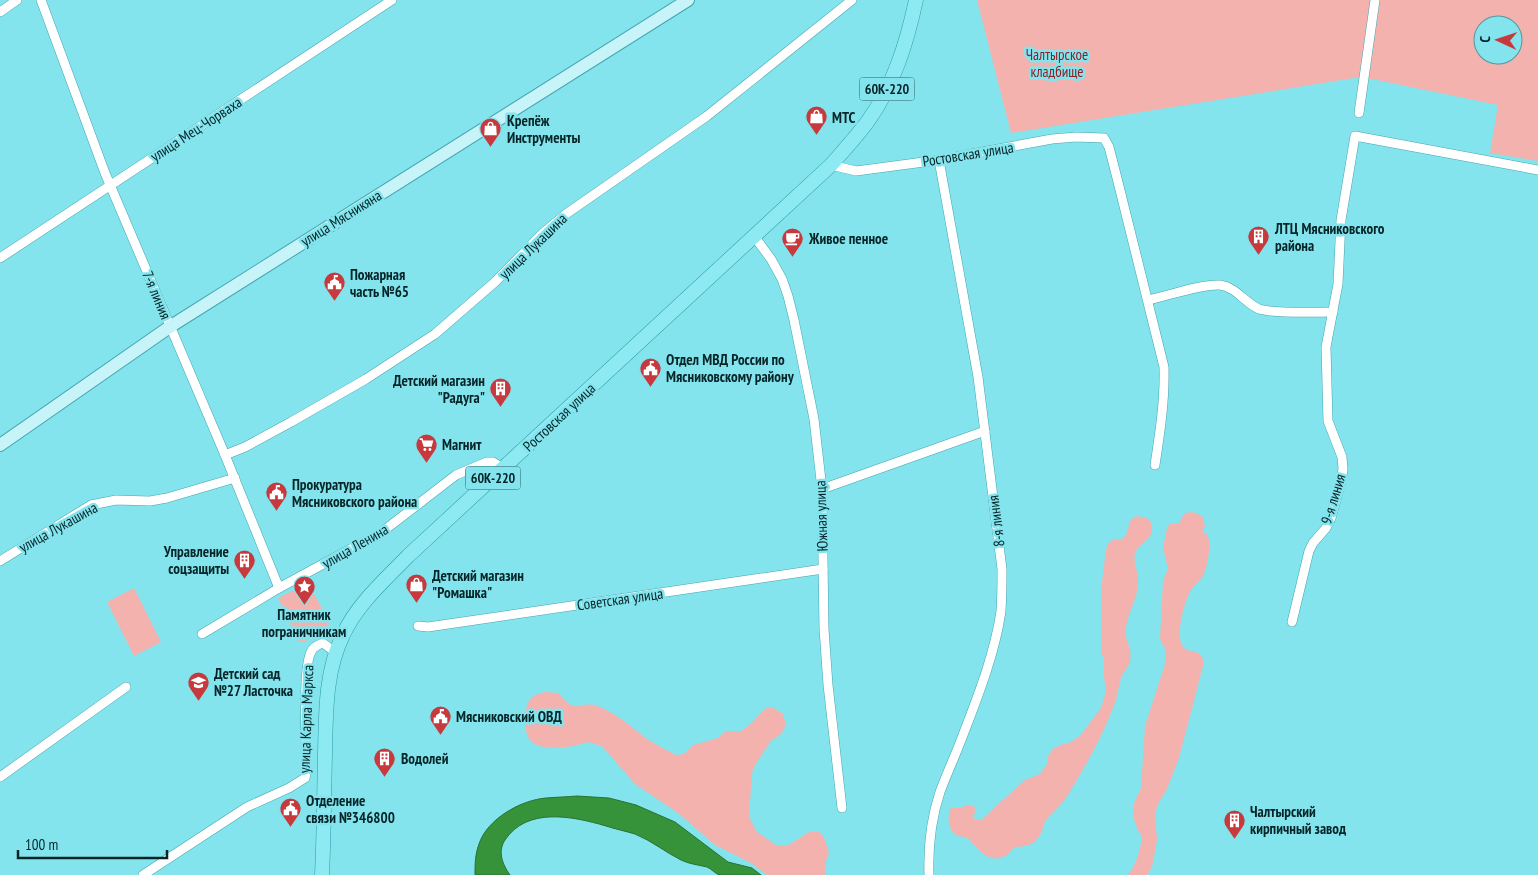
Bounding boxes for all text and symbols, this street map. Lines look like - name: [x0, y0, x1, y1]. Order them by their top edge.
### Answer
- north arrow: [1473, 15, 1523, 65]
- text: С: [1476, 35, 1494, 43]
- park label: Чалтырское кладбище: [1026, 45, 1088, 81]
- road number: 60К-220: [860, 78, 914, 100]
- street label: улица Мец-Чорваха: [147, 92, 245, 166]
- shop icon: МТС: [804, 105, 828, 136]
- place label: МТС: [832, 108, 856, 127]
- place label: Крепёж Инструменты: [507, 111, 580, 147]
- shop icon: Крепёж Инструменты: [479, 117, 503, 148]
- street label: Ростовская улица: [921, 137, 1015, 171]
- street label: улица Мясникяна: [297, 186, 385, 250]
- street label: улица Лукашина: [495, 209, 571, 283]
- place label: ЛТЦ Мясниковского района: [1274, 219, 1385, 255]
- building icon: ЛТЦ Мясниковского района: [1247, 225, 1271, 256]
- cafe icon: Живое пенное: [781, 226, 805, 257]
- place label: Живое пенное: [808, 229, 888, 248]
- place label: Пожарная часть №65: [350, 265, 409, 301]
- street label: 7-я линия: [138, 268, 176, 322]
- public building icon: Пожарная часть №65: [322, 271, 346, 302]
- place label: Отдел МВД России по Мясниковскому району: [666, 350, 795, 386]
- public building icon: Отдел МВД России по Мясниковскому району: [638, 356, 662, 387]
- place label: Детский магазин "Радуга": [393, 371, 485, 407]
- building icon: Детский магазин "Радуга": [489, 377, 513, 408]
- street label: Ростовская улица: [519, 379, 599, 455]
- supermarket icon: Магнит: [414, 432, 438, 463]
- place label: Магнит: [442, 435, 482, 454]
- road number: 60К-220: [466, 466, 520, 489]
- street label: 9-я линия: [1316, 471, 1350, 526]
- place label: Прокуратура Мясниковского района: [292, 475, 417, 511]
- street label: Южная улица: [810, 480, 832, 552]
- public building icon: Прокуратура Мясниковского района: [264, 481, 288, 512]
- street label: 8-я линия: [983, 494, 1009, 548]
- street label: улица Лукашина: [15, 498, 101, 556]
- street label: улица Ленина: [319, 519, 391, 573]
- place label: Управление соцзащиты: [163, 542, 229, 578]
- building icon: Управление соцзащиты: [233, 548, 257, 579]
- place label: Детский магазин "Ромашка": [432, 566, 524, 602]
- shop icon: Детский магазин "Ромашка": [404, 572, 428, 603]
- place icon: Памятник пограничникам: [292, 574, 316, 605]
- street label: Советская улица: [576, 584, 664, 614]
- place label: Памятник пограничникам: [262, 605, 346, 641]
- place label: Детский сад №27 Ласточка: [214, 664, 293, 700]
- street label: улица Карла Маркса: [295, 665, 317, 773]
- school or university icon: Детский сад №27 Ласточка: [186, 670, 210, 701]
- public building icon: Мясниковский ОВД: [428, 704, 452, 735]
- place label: Мясниковский ОВД: [456, 707, 562, 726]
- building icon: Водолей: [373, 746, 397, 777]
- place label: Водолей: [401, 749, 449, 768]
- place label: Отделение связи №346800: [306, 791, 395, 827]
- public building icon: Отделение связи №346800: [278, 797, 302, 828]
- place label: Чалтырский кирпичный завод: [1250, 802, 1346, 838]
- building icon: Чалтырский кирпичный завод: [1222, 808, 1246, 839]
- scale bar: [18, 828, 166, 860]
- text: 100 m: [25, 835, 58, 854]

